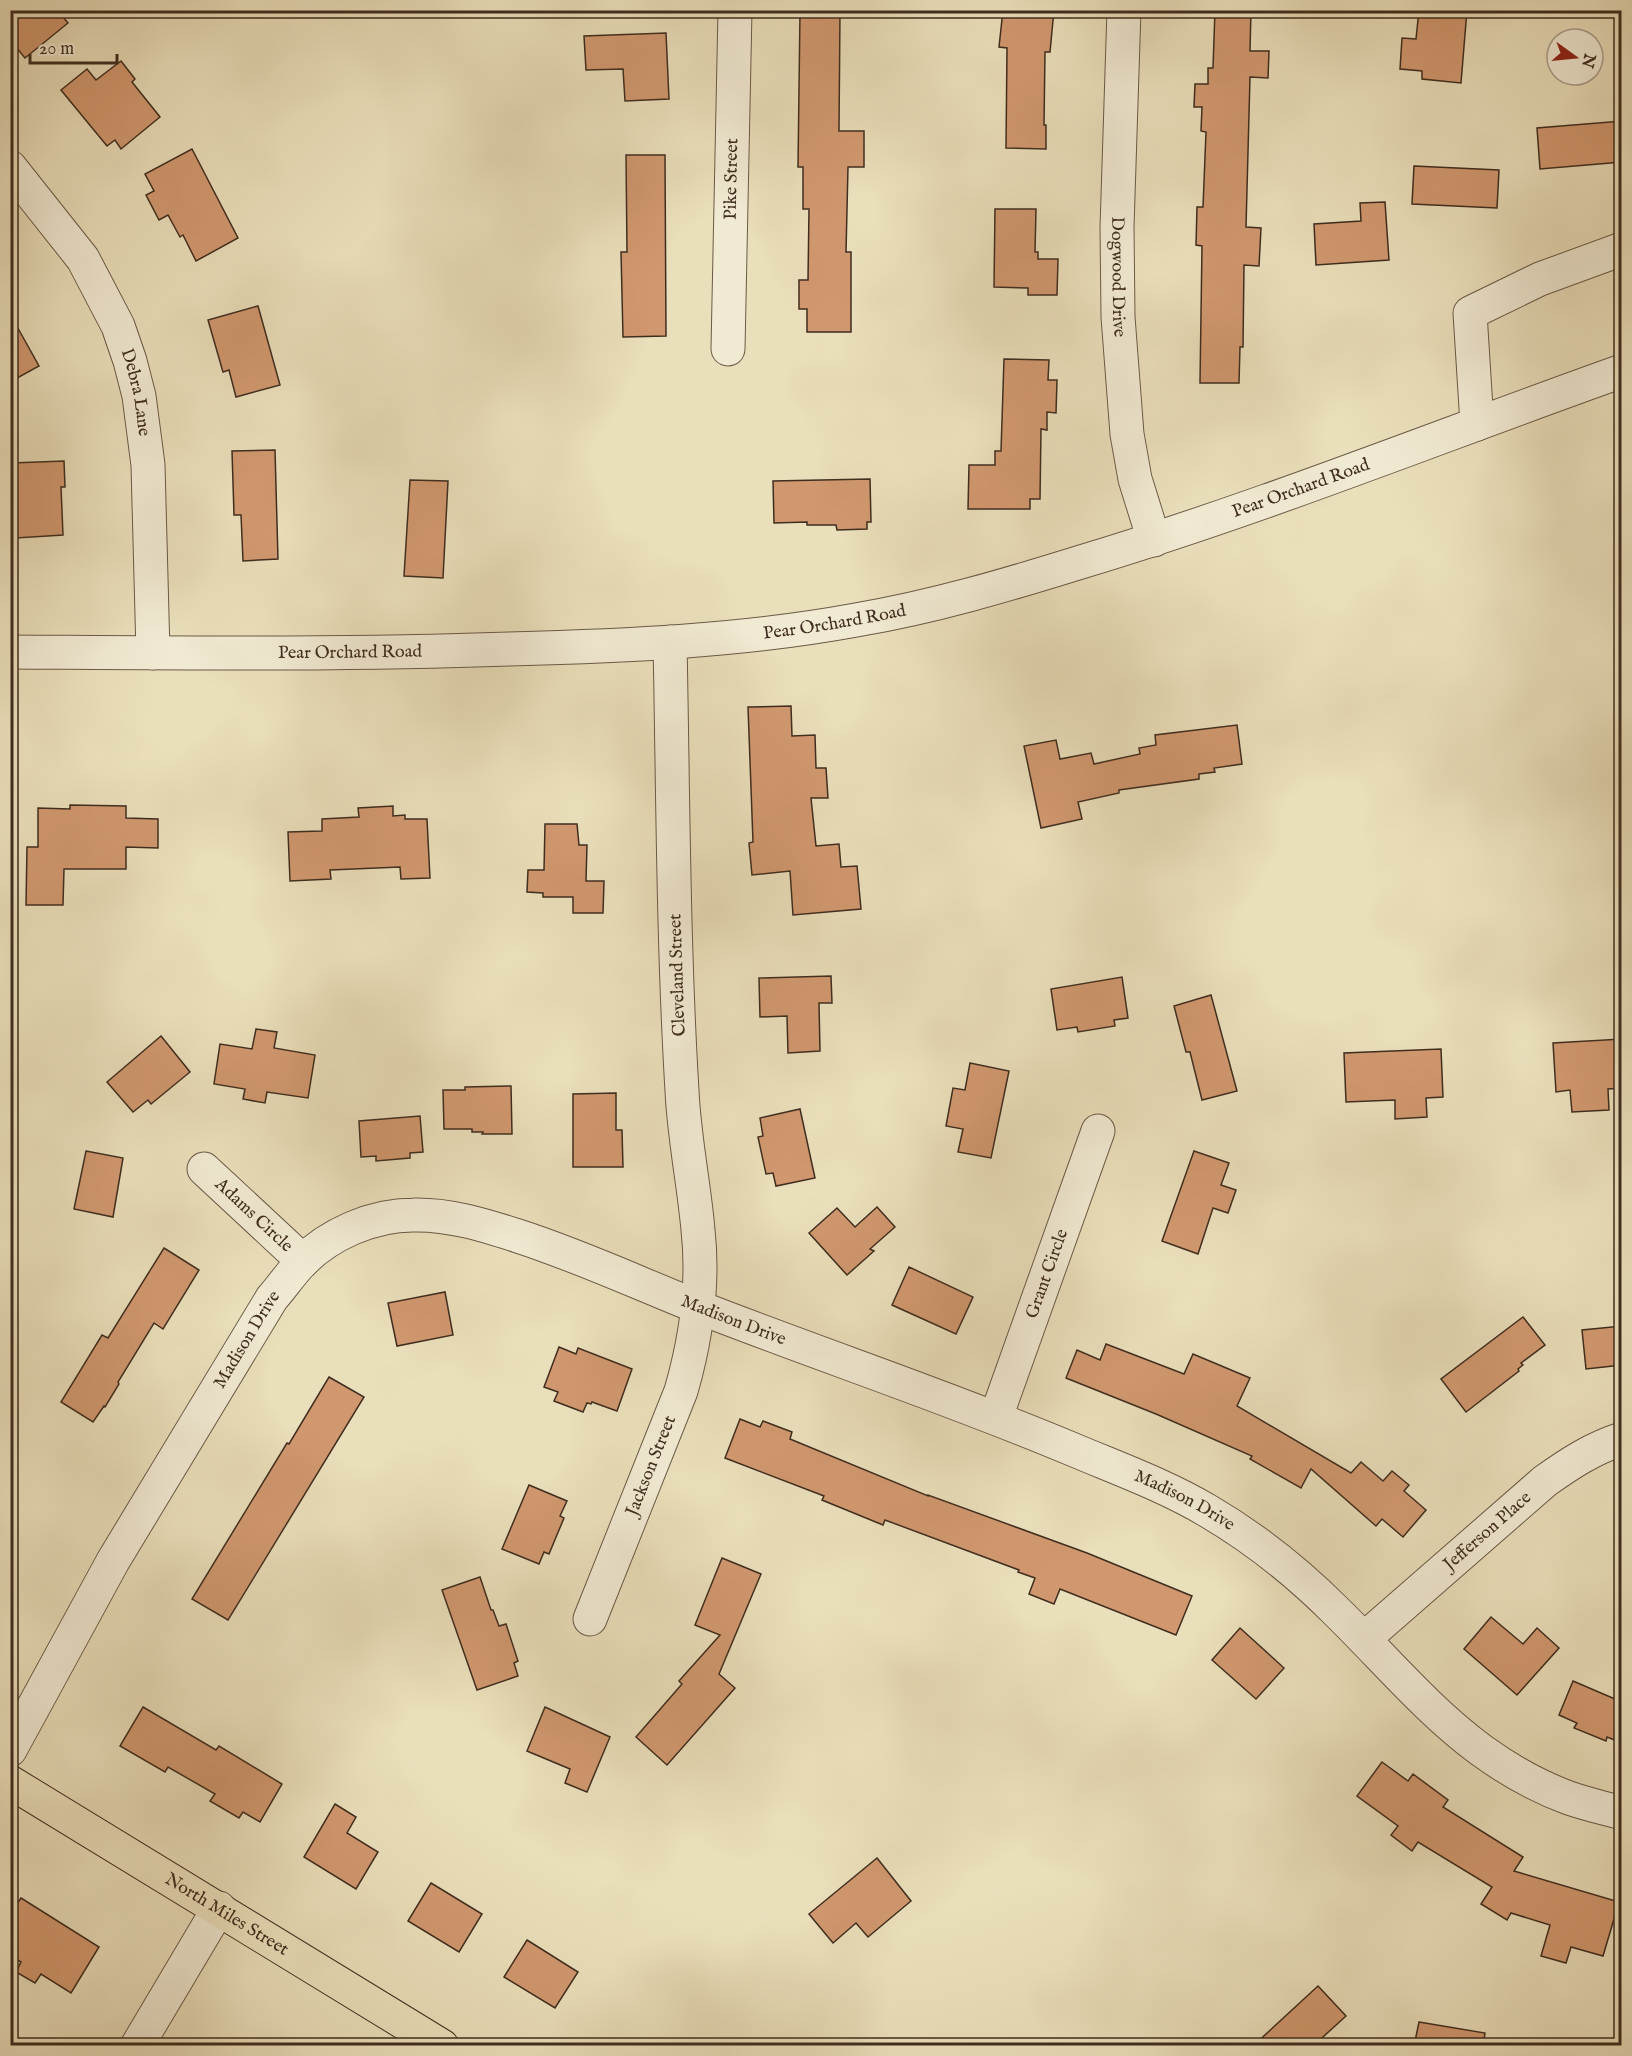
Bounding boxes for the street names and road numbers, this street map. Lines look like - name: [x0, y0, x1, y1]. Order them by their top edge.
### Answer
- street label: Pike Street: [719, 138, 744, 220]
- street label: Dogwood Drive: [1105, 216, 1131, 338]
- street label: Debra Lane: [115, 345, 156, 438]
- street label: Pear Orchard Road: [1229, 453, 1373, 523]
- street label: Pear Orchard Road: [762, 599, 908, 645]
- street label: Pear Orchard Road: [278, 640, 423, 665]
- street label: Cleveland Street: [664, 913, 692, 1037]
- street label: Adams Circle: [209, 1173, 298, 1257]
- street label: Grant Circle: [1021, 1226, 1074, 1322]
- street label: Madison Drive: [208, 1285, 285, 1393]
- street label: Madison Drive: [678, 1290, 789, 1351]
- street label: Jackson Street: [620, 1412, 682, 1521]
- street label: Madison Drive: [1131, 1465, 1239, 1536]
- street label: Jefferson Place: [1437, 1487, 1536, 1577]
- street label: North Miles Street: [161, 1868, 293, 1961]

